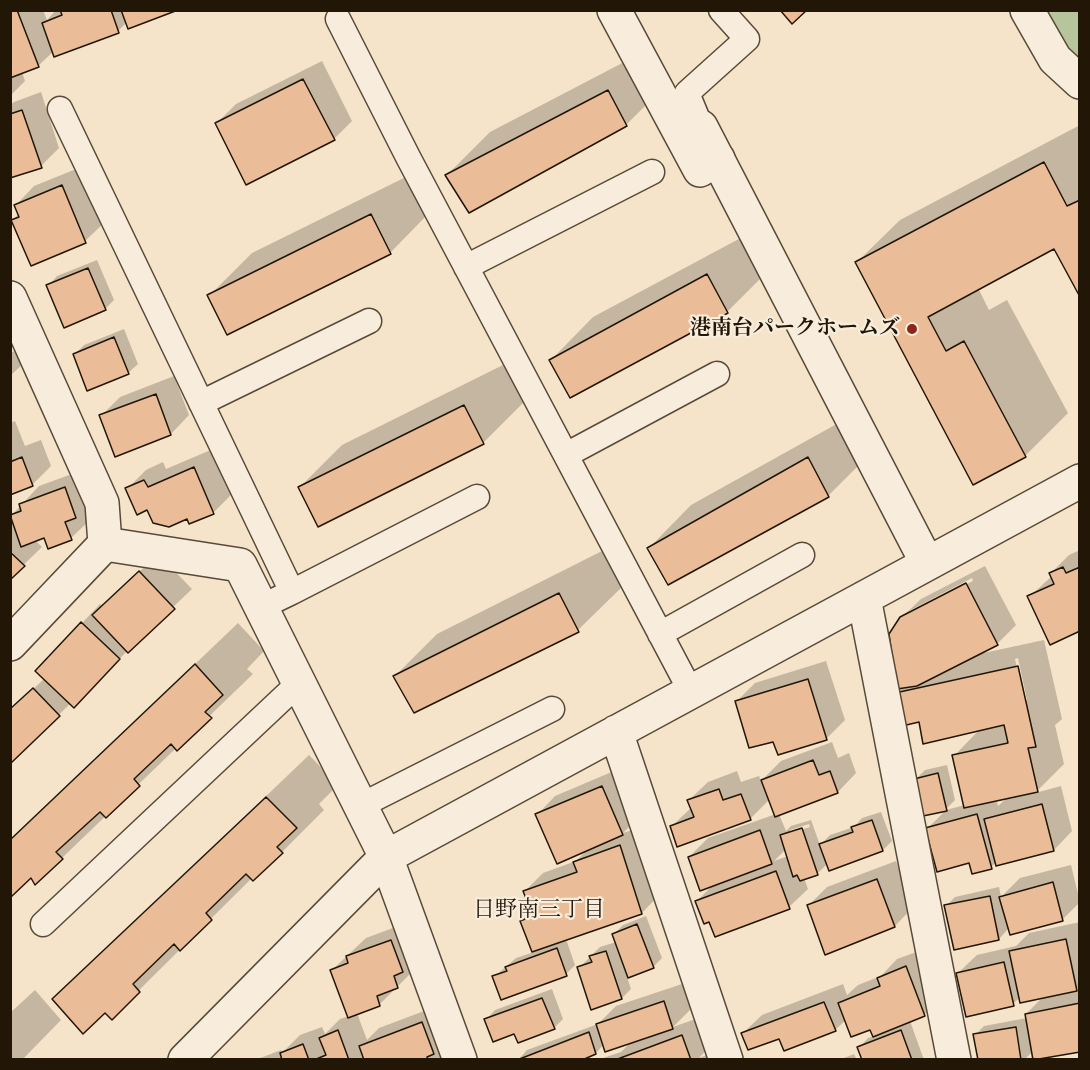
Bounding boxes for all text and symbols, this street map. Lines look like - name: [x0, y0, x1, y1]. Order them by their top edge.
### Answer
- place label: 港南台パークホームズ: [690, 316, 900, 342]
- marker: 港南台パークホームズ: [905, 322, 919, 336]
- district label: 日野南三丁目: [473, 898, 605, 924]

